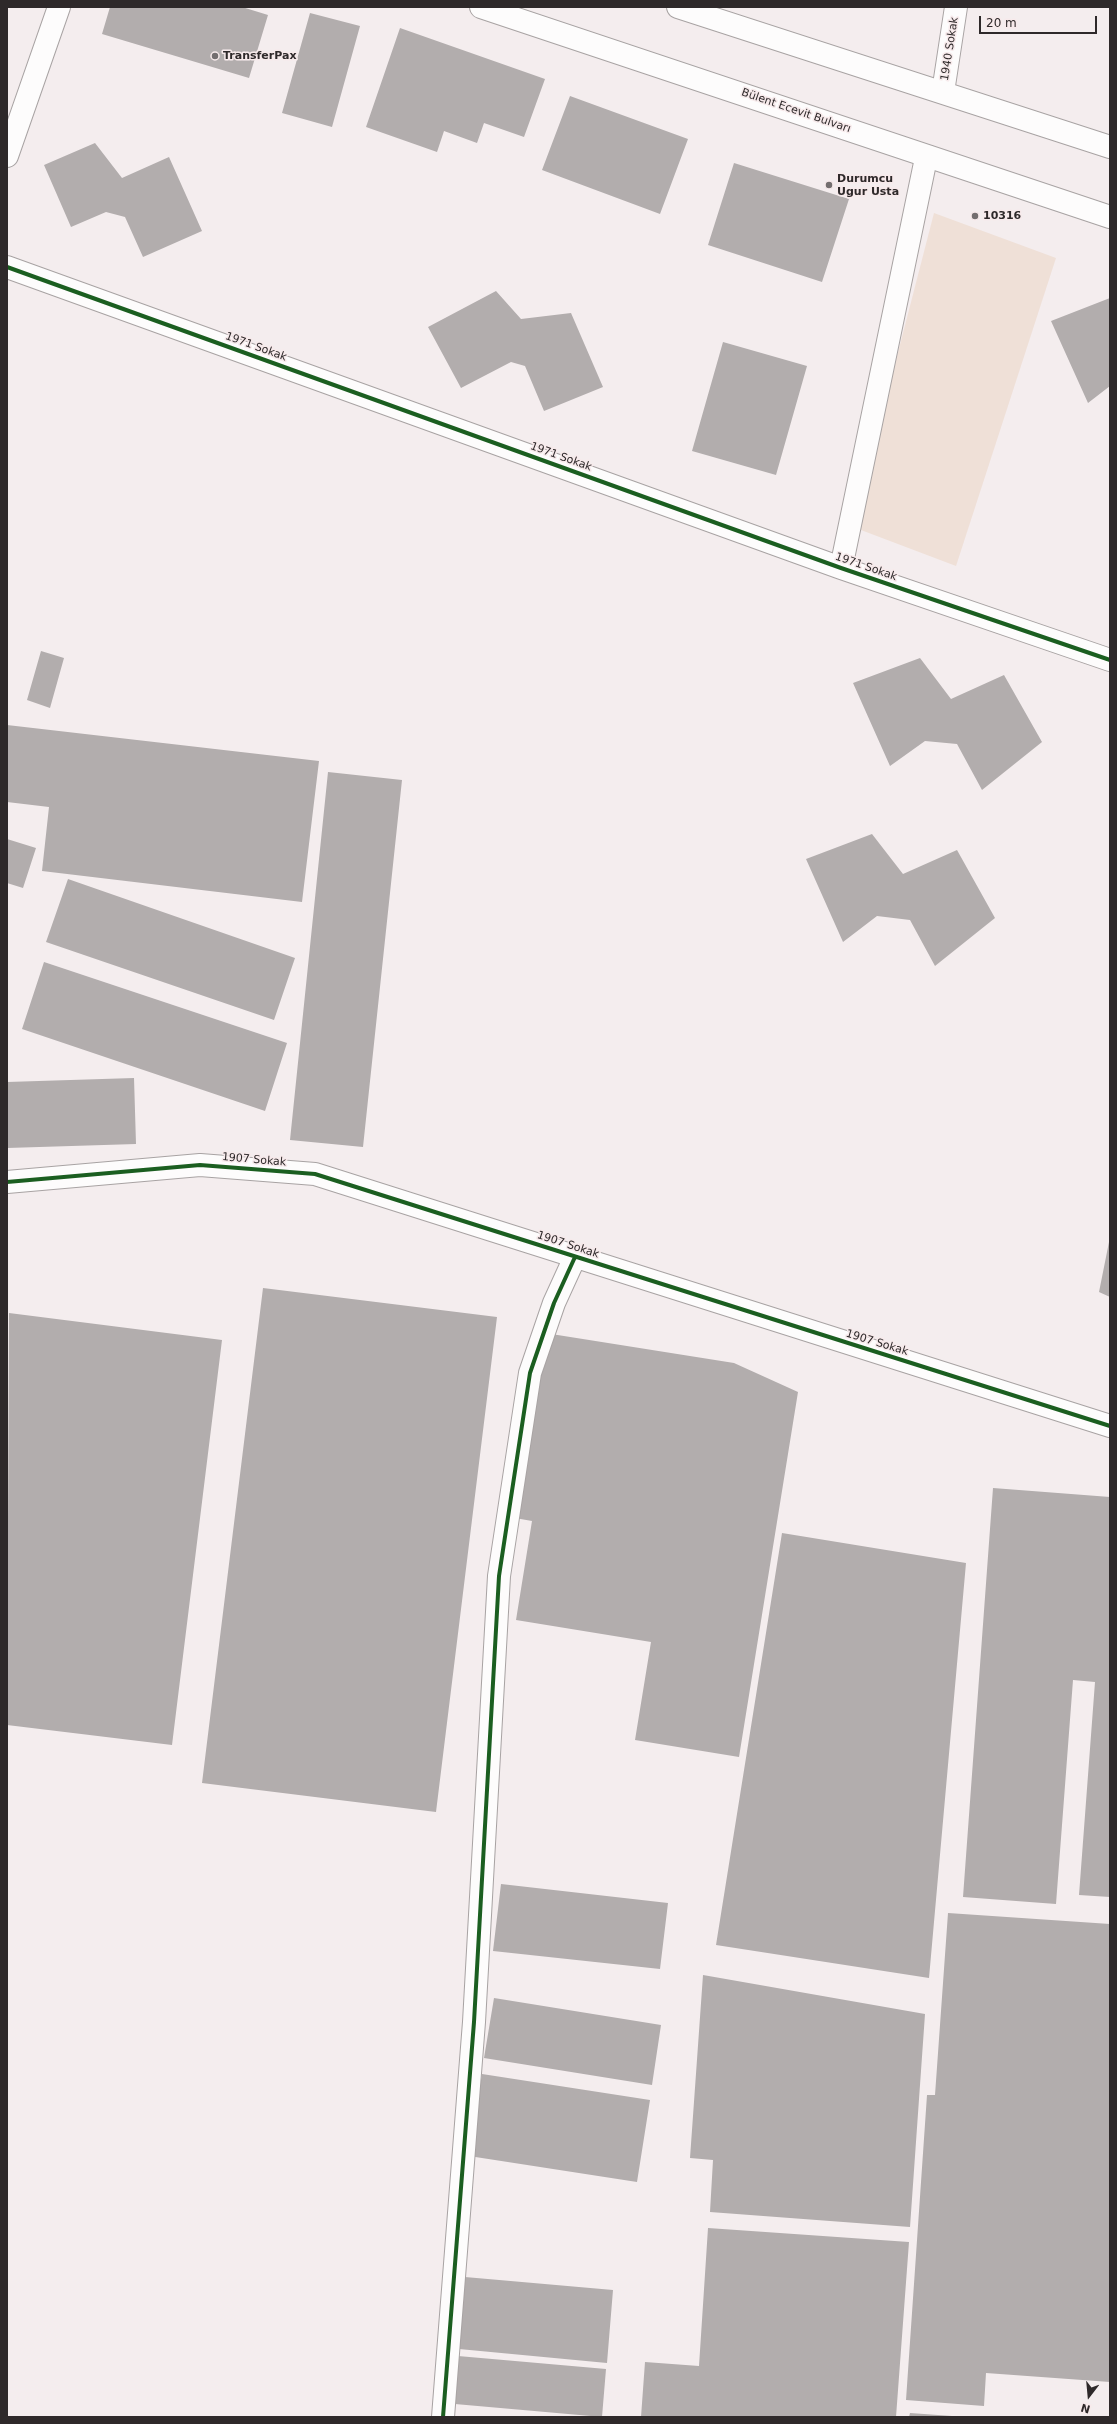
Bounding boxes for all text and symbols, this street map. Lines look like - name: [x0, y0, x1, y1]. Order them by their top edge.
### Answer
- scale bar: [981, 8, 1099, 34]
- street label: 1940 Sokak: [938, 16, 962, 82]
- text: 20 m: [986, 16, 1017, 30]
- place label: TransferPax: [223, 49, 296, 63]
- marker: TransferPax: [210, 51, 220, 61]
- street label: Bülent Ecevit Bulvarı: [740, 86, 852, 136]
- place label: Durumcu Ugur Usta: [837, 172, 899, 198]
- marker: Durumcu Ugur Usta: [824, 180, 834, 190]
- place label: 10316: [983, 209, 1021, 223]
- marker: 10316: [970, 211, 980, 221]
- street label: 1971 Sokak: [223, 330, 289, 364]
- street label: 1971 Sokak: [528, 440, 594, 474]
- street label: 1971 Sokak: [833, 550, 899, 584]
- street label: 1907 Sokak: [221, 1151, 287, 1169]
- street label: 1907 Sokak: [535, 1229, 601, 1261]
- street label: 1907 Sokak: [844, 1327, 910, 1359]
- north arrow: [1069, 2376, 1109, 2416]
- text: N: [1079, 2400, 1092, 2416]

